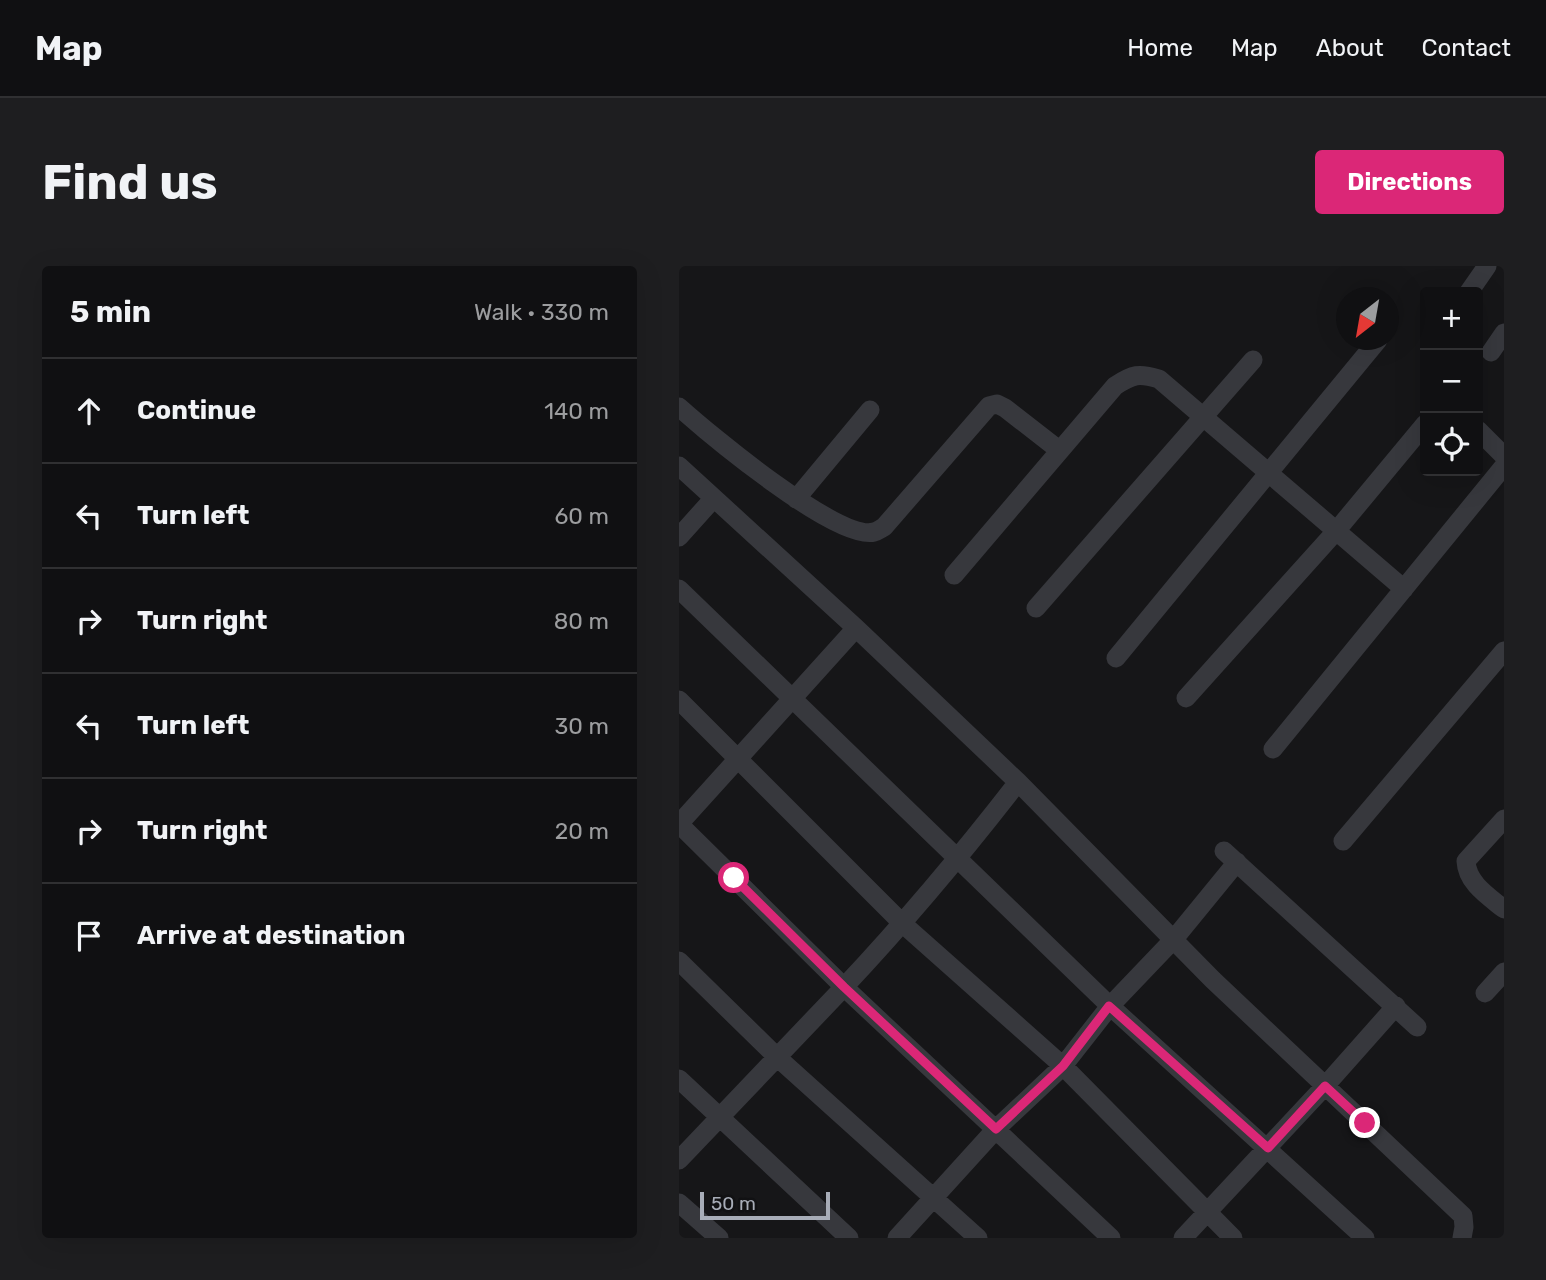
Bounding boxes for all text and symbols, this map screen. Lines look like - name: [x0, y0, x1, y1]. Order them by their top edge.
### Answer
- text: Map: [35, 29, 103, 68]
- text: Home: [1127, 34, 1193, 62]
- text: Map: [1231, 34, 1278, 62]
- text: About: [1316, 34, 1384, 62]
- text: Contact: [1422, 34, 1511, 62]
- button: Directions: [1315, 150, 1504, 214]
- text: Find us: [42, 153, 218, 211]
- north arrow: [1336, 287, 1399, 350]
- map controls: [1420, 287, 1483, 476]
- button: +: [1420, 287, 1483, 350]
- text: 5 min: [70, 294, 151, 330]
- text: Walk · 330 m: [474, 298, 609, 326]
- button: −: [1420, 350, 1483, 413]
- icon: ahead: [70, 392, 108, 430]
- text: Continue: [137, 395, 256, 426]
- text: 140 m: [544, 397, 609, 425]
- button: locate: [1420, 413, 1483, 476]
- icon: left: [70, 497, 108, 535]
- text: Turn left: [137, 500, 249, 531]
- text: 60 m: [554, 502, 609, 530]
- icon: right: [70, 602, 108, 640]
- text: Turn right: [137, 605, 267, 636]
- text: 80 m: [554, 607, 609, 635]
- icon: left: [70, 707, 108, 745]
- text: Turn left: [137, 710, 249, 741]
- text: 30 m: [554, 712, 609, 740]
- icon: right: [70, 812, 108, 850]
- text: Turn right: [137, 815, 267, 846]
- text: 20 m: [555, 817, 609, 845]
- route start: [718, 862, 749, 893]
- icon: arrive: [70, 917, 108, 955]
- text: Arrive at destination: [137, 920, 405, 951]
- route end: [1349, 1107, 1380, 1138]
- scale bar: [700, 1189, 829, 1221]
- text: 50 m: [711, 1192, 756, 1215]

